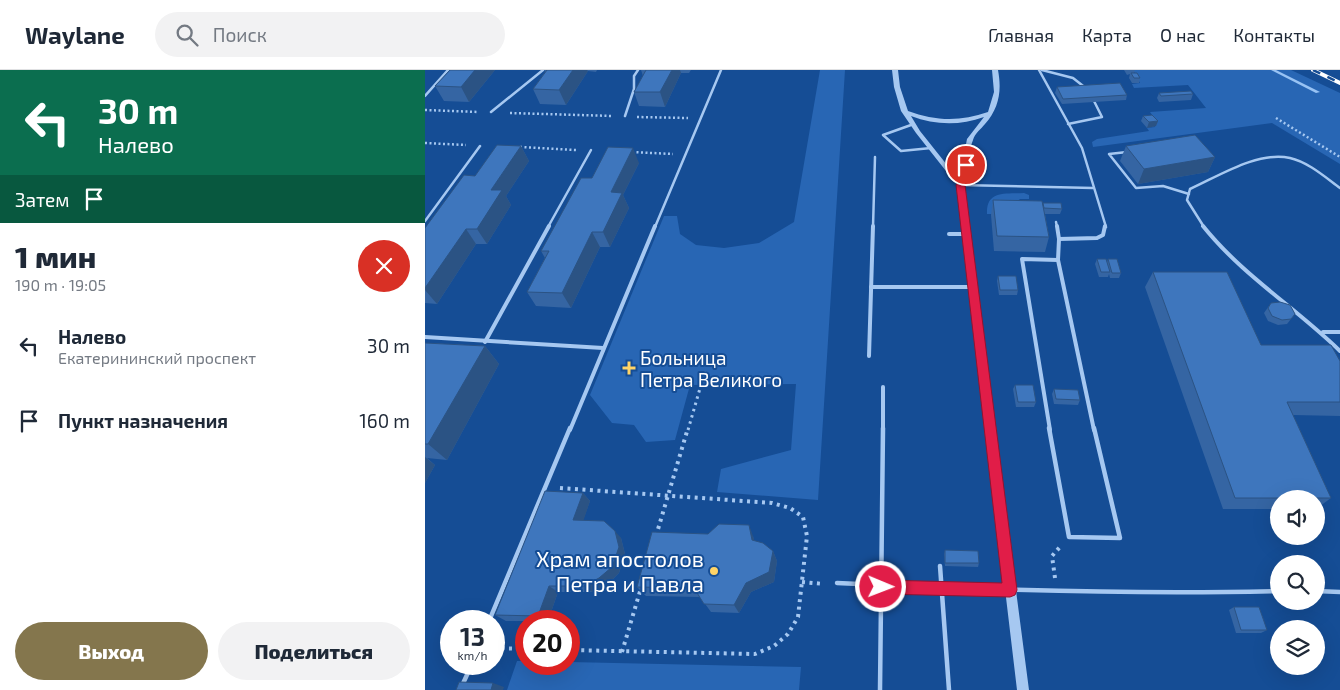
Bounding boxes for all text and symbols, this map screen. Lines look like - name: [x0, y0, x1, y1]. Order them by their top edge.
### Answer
- search box: [155, 12, 505, 57]
- text: Waylane: [25, 20, 125, 49]
- icon: search: [173, 21, 201, 49]
- text: Поиск: [213, 23, 267, 46]
- text: Главная: [988, 24, 1054, 46]
- text: Карта: [1082, 24, 1132, 46]
- text: О нас: [1160, 24, 1205, 46]
- text: Контакты: [1233, 24, 1315, 46]
- text: 30 m: [98, 89, 178, 131]
- icon: left: [15, 90, 80, 155]
- text: Налево: [98, 131, 174, 157]
- pin: [945, 144, 987, 186]
- icon: arrive: [952, 151, 980, 179]
- icon: arrive: [80, 185, 108, 213]
- text: Затем: [15, 188, 70, 211]
- text: 1 мин: [15, 238, 96, 274]
- button: close: [358, 240, 410, 292]
- text: 190 m · 19:05: [15, 275, 106, 294]
- text: Налево: [58, 325, 126, 348]
- icon: left: [15, 332, 43, 360]
- text: 30 m: [367, 334, 410, 357]
- place label: Больница Петра Великого: [640, 346, 782, 391]
- text: Екатерининский проспект: [58, 348, 256, 367]
- marker: Больница Петра Великого: [622, 361, 636, 375]
- icon: arrive: [15, 407, 43, 435]
- text: Пункт назначения: [58, 409, 228, 432]
- text: 160 m: [359, 409, 410, 432]
- map controls: [1270, 490, 1325, 675]
- button: sound: [1270, 490, 1325, 545]
- place label: Храм апостолов Петра и Павла: [536, 545, 704, 596]
- button: search: [1270, 555, 1325, 610]
- position arrow: [854, 560, 906, 612]
- marker: Храм апостолов Петра и Павла: [708, 565, 720, 577]
- speed limit sign: 20: [515, 610, 580, 675]
- button: layers: [1270, 620, 1325, 675]
- text: 13: [460, 621, 485, 651]
- button: Выход: [15, 622, 208, 680]
- button: Поделиться: [218, 622, 410, 680]
- text: km/h: [458, 648, 487, 662]

